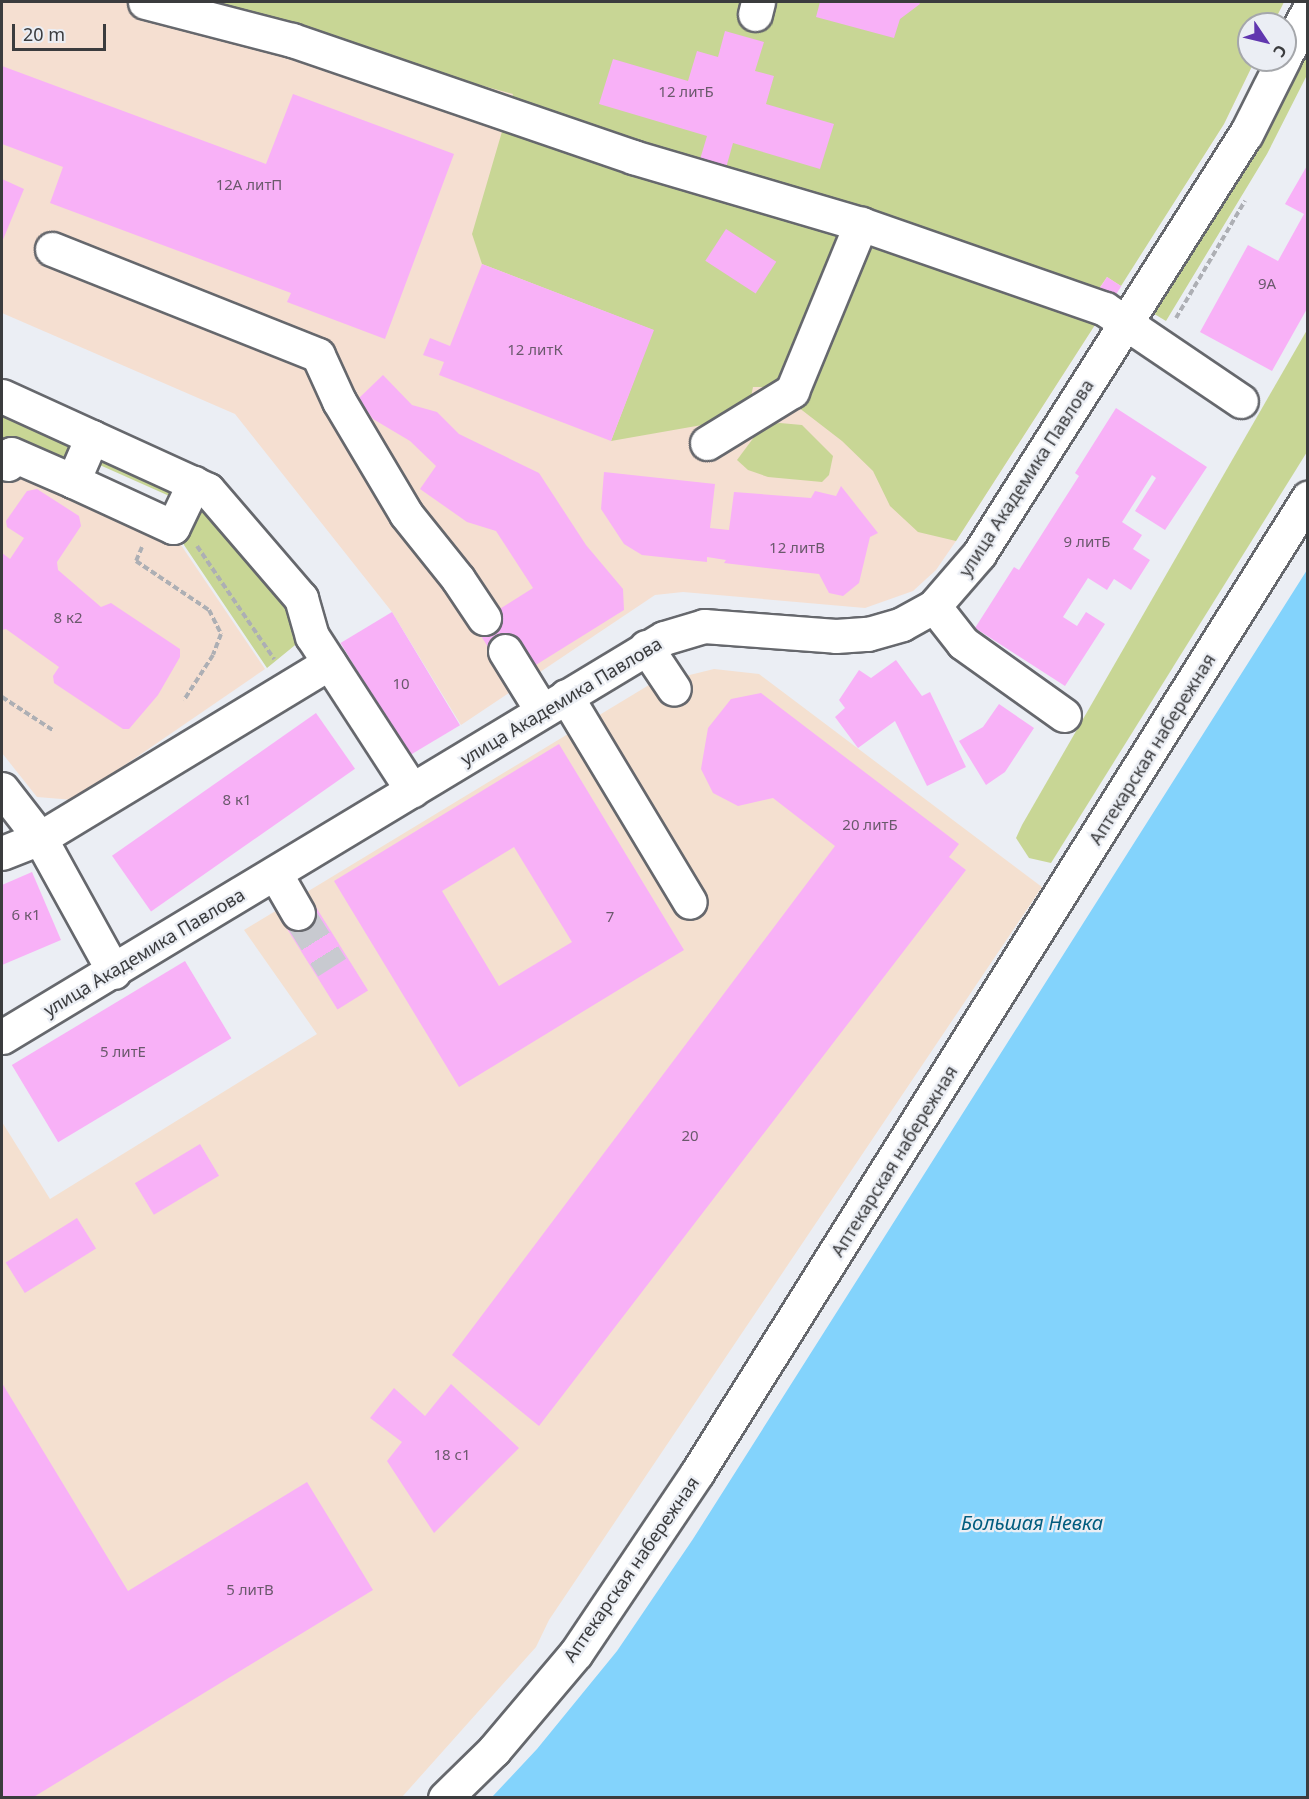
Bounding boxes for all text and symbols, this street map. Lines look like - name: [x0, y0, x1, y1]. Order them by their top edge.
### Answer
- scale bar: [15, 12, 110, 50]
- north arrow: [1237, 12, 1297, 72]
- text: 20 m: [23, 22, 65, 46]
- text: С: [1268, 41, 1292, 62]
- house number: 12 литБ: [658, 83, 714, 101]
- house number: 12А литП: [216, 176, 282, 194]
- house number: 9А: [1258, 275, 1276, 293]
- house number: 12 литК: [507, 341, 563, 359]
- street label: улица Академика Павлова: [954, 375, 1098, 581]
- house number: 9 литБ: [1064, 533, 1110, 551]
- house number: 12 литВ: [769, 539, 825, 557]
- house number: 8 к2: [53, 609, 83, 627]
- street label: улица Академика Павлова: [456, 632, 666, 770]
- street label: Аптекарская набережная: [1084, 650, 1220, 848]
- house number: 10: [392, 675, 410, 693]
- house number: 8 к1: [222, 791, 252, 809]
- house number: 20 литБ: [842, 816, 898, 834]
- street label: улица Академика Павлова: [39, 883, 249, 1021]
- house number: 6 к1: [11, 906, 41, 924]
- house number: 7: [606, 908, 614, 926]
- house number: 5 литЕ: [100, 1043, 146, 1061]
- street label: Аптекарская набережная: [826, 1062, 962, 1260]
- house number: 20: [681, 1127, 699, 1145]
- house number: 18 с1: [433, 1446, 471, 1464]
- street label: Аптекарская набережная: [559, 1472, 703, 1666]
- water label: Большая Невка: [961, 1510, 1103, 1534]
- house number: 5 литВ: [226, 1581, 274, 1599]

